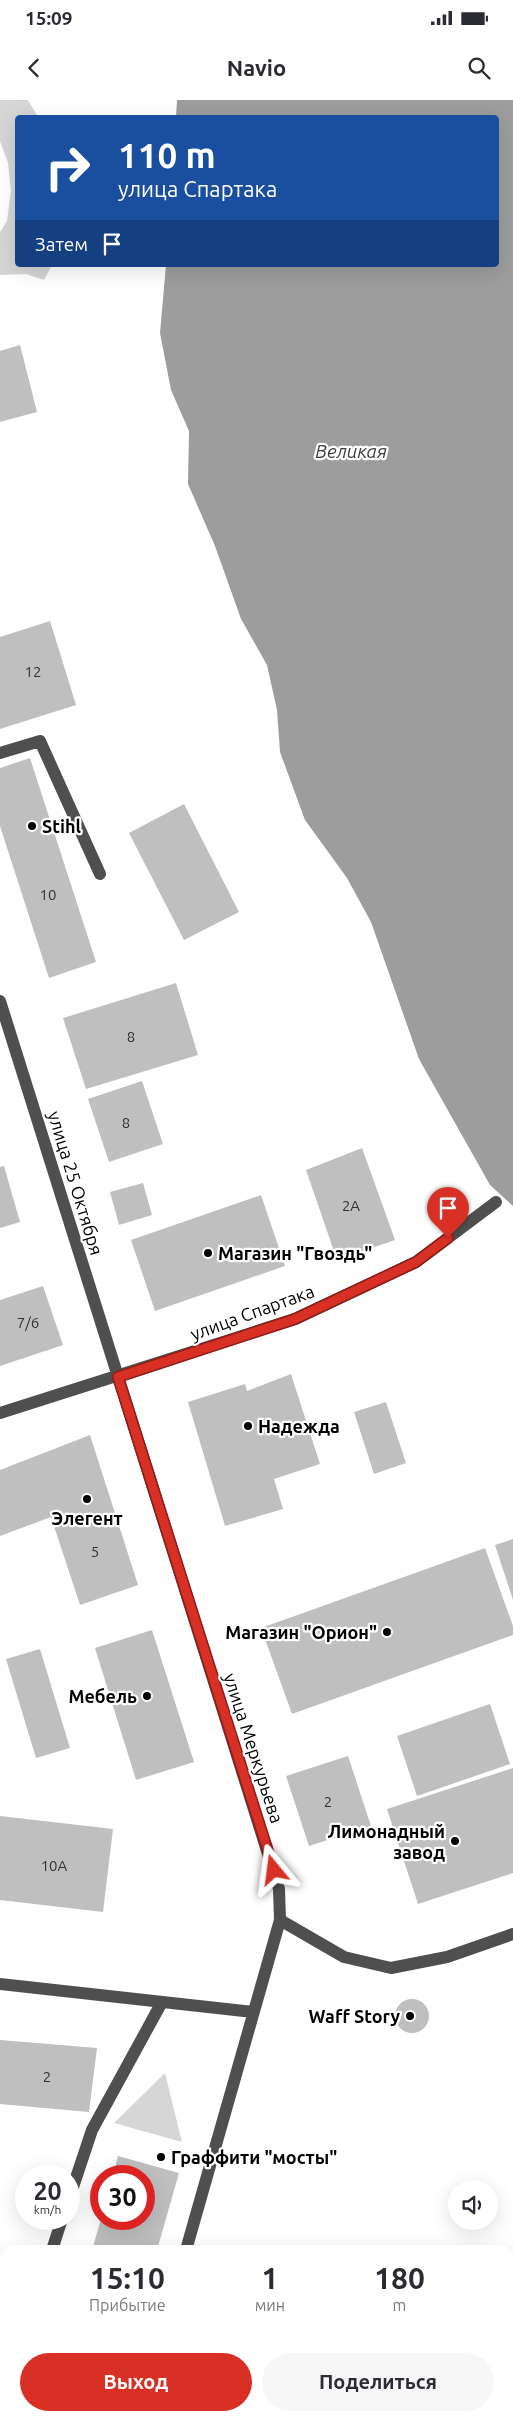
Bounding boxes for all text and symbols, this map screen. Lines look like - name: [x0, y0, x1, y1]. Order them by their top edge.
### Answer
- text: 15:09: [25, 7, 73, 29]
- icon: back: [20, 54, 48, 82]
- icon: search: [465, 54, 493, 82]
- text: Navio: [227, 55, 286, 80]
- icon: right: [35, 135, 100, 200]
- text: 110 m: [118, 135, 216, 175]
- text: улица Спартака: [118, 176, 277, 201]
- icon: arrive: [98, 230, 126, 258]
- text: Затем: [35, 233, 88, 255]
- water label: Великая: [315, 440, 387, 462]
- house number: 12: [25, 663, 41, 680]
- place label: Stihl: [42, 816, 82, 836]
- marker: Stihl: [26, 820, 38, 832]
- house number: 10: [40, 886, 56, 903]
- house number: 8: [127, 1028, 135, 1045]
- street label: улица 25 Октября: [45, 1109, 107, 1257]
- house number: 8: [122, 1114, 130, 1131]
- pin: [427, 1187, 469, 1238]
- icon: arrive: [434, 1194, 462, 1222]
- house number: 2А: [342, 1197, 360, 1214]
- place label: Магазин "Гвоздь": [218, 1243, 372, 1263]
- marker: Магазин "Гвоздь": [202, 1247, 214, 1259]
- street label: улица Спартака: [187, 1280, 317, 1344]
- house number: 7/6: [17, 1314, 39, 1331]
- place label: Надежда: [258, 1416, 340, 1436]
- marker: Надежда: [242, 1420, 254, 1432]
- marker: Элегент: [81, 1493, 93, 1505]
- place label: Элегент: [51, 1508, 123, 1528]
- house number: 5: [91, 1543, 99, 1560]
- place label: Магазин "Орион": [225, 1622, 377, 1642]
- marker: Магазин "Орион": [381, 1626, 393, 1638]
- street label: улица Меркурьева: [220, 1670, 288, 1826]
- place label: Мебель: [68, 1686, 137, 1706]
- marker: Мебель: [141, 1690, 153, 1702]
- house number: 2: [324, 1793, 332, 1810]
- place label: Лимонадный завод: [327, 1821, 445, 1862]
- marker: Лимонадный завод: [449, 1835, 461, 1847]
- position arrow: [247, 1843, 299, 1895]
- house number: 10А: [41, 1857, 68, 1874]
- place label: Waff Story: [309, 2006, 400, 2026]
- marker: Waff Story: [404, 2010, 416, 2022]
- house number: 2: [43, 2068, 51, 2085]
- place label: Граффити "мосты": [171, 2147, 337, 2167]
- marker: Граффити "мосты": [155, 2151, 167, 2163]
- speed limit sign: 30: [90, 2165, 155, 2230]
- text: 20: [33, 2177, 62, 2205]
- map controls: [448, 2180, 498, 2230]
- button: sound: [448, 2180, 498, 2230]
- text: km/h: [34, 2203, 61, 2216]
- text: 15:10: [90, 2261, 165, 2295]
- text: 1: [261, 2261, 278, 2295]
- text: 180: [374, 2261, 425, 2295]
- text: Прибытие: [89, 2296, 166, 2314]
- text: мин: [255, 2296, 285, 2314]
- text: m: [393, 2296, 406, 2314]
- button: Выход: [20, 2353, 252, 2411]
- button: Поделиться: [262, 2353, 494, 2411]

